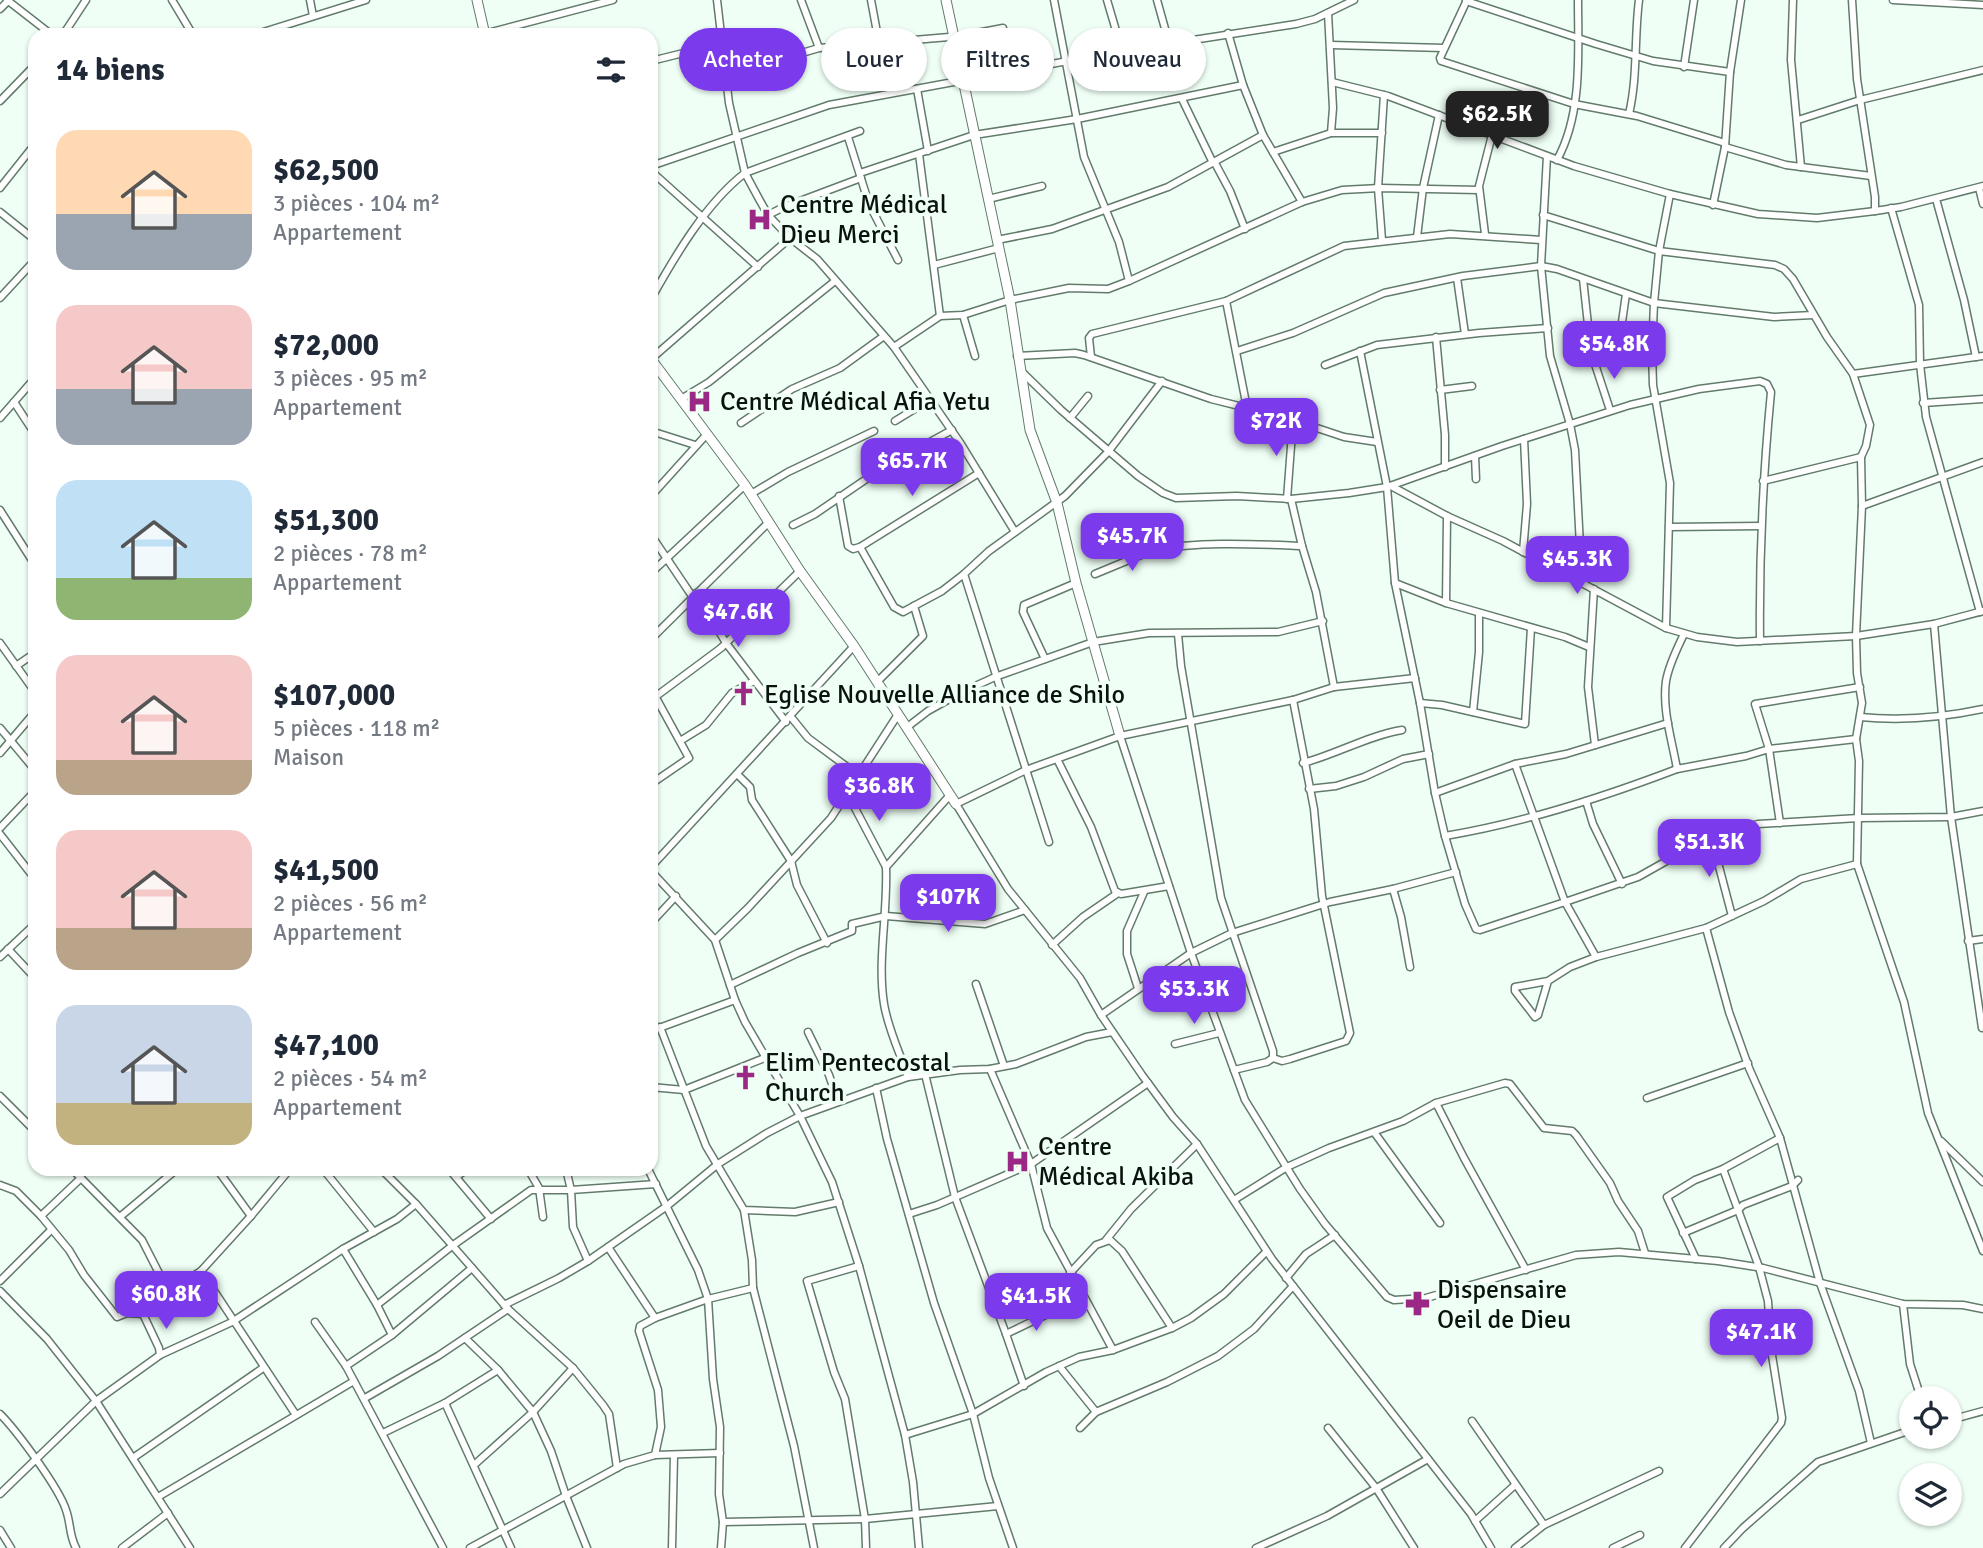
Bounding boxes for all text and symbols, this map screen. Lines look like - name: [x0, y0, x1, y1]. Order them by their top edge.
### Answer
- chip: Acheter: [679, 28, 807, 91]
- chip: Louer: [821, 28, 927, 91]
- chip: Filtres: [941, 28, 1054, 91]
- chip: Nouveau: [1068, 28, 1206, 91]
- icon: filters: [592, 51, 630, 89]
- text: 14 biens: [56, 52, 165, 89]
- pin: $62.5K: [1440, 92, 1554, 151]
- text: $62.5K: [1462, 99, 1532, 128]
- text: $62,500: [273, 152, 379, 189]
- icon: home: [112, 158, 196, 242]
- text: 3 pièces · 104 m²: [273, 189, 440, 218]
- place label: Centre Médical Dieu Merci: [780, 189, 947, 251]
- hospital icon: Centre Médical Dieu Merci: [746, 205, 774, 233]
- text: Appartement: [273, 218, 402, 247]
- pin: $54.8K: [1557, 322, 1671, 381]
- text: $72,000: [273, 327, 379, 364]
- text: $54.8K: [1579, 329, 1649, 358]
- icon: home: [112, 333, 196, 417]
- text: 3 pièces · 95 m²: [273, 364, 428, 393]
- place label: Centre Médical Afia Yetu: [720, 386, 991, 418]
- hospital icon: Centre Médical Afia Yetu: [686, 387, 714, 415]
- text: Appartement: [273, 393, 402, 422]
- pin: $72K: [1235, 398, 1317, 458]
- text: $72K: [1250, 406, 1302, 435]
- pin: $65.7K: [855, 438, 969, 498]
- text: $65.7K: [877, 446, 947, 475]
- text: $51,300: [273, 502, 379, 539]
- icon: home: [112, 508, 196, 592]
- pin: $45.7K: [1075, 514, 1189, 573]
- text: $45.7K: [1097, 521, 1167, 550]
- pin: $45.3K: [1520, 536, 1634, 596]
- text: 2 pièces · 78 m²: [273, 539, 428, 568]
- text: $45.3K: [1542, 544, 1612, 573]
- text: Appartement: [273, 568, 402, 597]
- pin: $47.6K: [681, 590, 795, 649]
- text: $47.6K: [703, 597, 773, 626]
- text: $107,000: [273, 677, 395, 714]
- place label: Eglise Nouvelle Alliance de Shilo: [764, 679, 1125, 711]
- church icon: Eglise Nouvelle Alliance de Shilo: [730, 680, 758, 708]
- icon: home: [112, 683, 196, 767]
- text: 5 pièces · 118 m²: [273, 714, 440, 743]
- text: Maison: [273, 743, 344, 772]
- pin: $36.8K: [822, 764, 936, 823]
- text: $36.8K: [844, 771, 914, 800]
- pin: $51.3K: [1652, 820, 1766, 879]
- text: $51.3K: [1674, 827, 1744, 856]
- text: $41,500: [273, 852, 379, 889]
- icon: home: [112, 858, 196, 942]
- pin: $107K: [899, 874, 997, 934]
- text: $107K: [916, 882, 980, 911]
- text: 2 pièces · 56 m²: [273, 889, 428, 918]
- text: Appartement: [273, 918, 402, 947]
- pin: $53.3K: [1137, 967, 1251, 1026]
- text: $53.3K: [1159, 974, 1229, 1003]
- text: $47,100: [273, 1027, 379, 1064]
- icon: home: [112, 1033, 196, 1117]
- place label: Elim Pentecostal Church: [765, 1047, 951, 1109]
- church icon: Elim Pentecostal Church: [731, 1063, 759, 1091]
- text: 2 pièces · 54 m²: [273, 1064, 428, 1093]
- text: Appartement: [273, 1093, 402, 1122]
- place label: Centre Médical Akiba: [1038, 1131, 1194, 1193]
- hospital icon: Centre Médical Akiba: [1004, 1147, 1032, 1175]
- pin: $60.8K: [109, 1272, 223, 1331]
- pin: $41.5K: [979, 1274, 1093, 1333]
- place label: Dispensaire Oeil de Dieu: [1437, 1274, 1571, 1336]
- text: $60.8K: [131, 1279, 201, 1308]
- text: $41.5K: [1001, 1281, 1071, 1310]
- pharmacy icon: Dispensaire Oeil de Dieu: [1403, 1290, 1431, 1318]
- pin: $47.1K: [1704, 1310, 1818, 1369]
- text: $47.1K: [1726, 1317, 1796, 1346]
- map controls: [1899, 1386, 1962, 1526]
- button: locate: [1899, 1386, 1962, 1449]
- button: layers: [1899, 1463, 1962, 1526]

